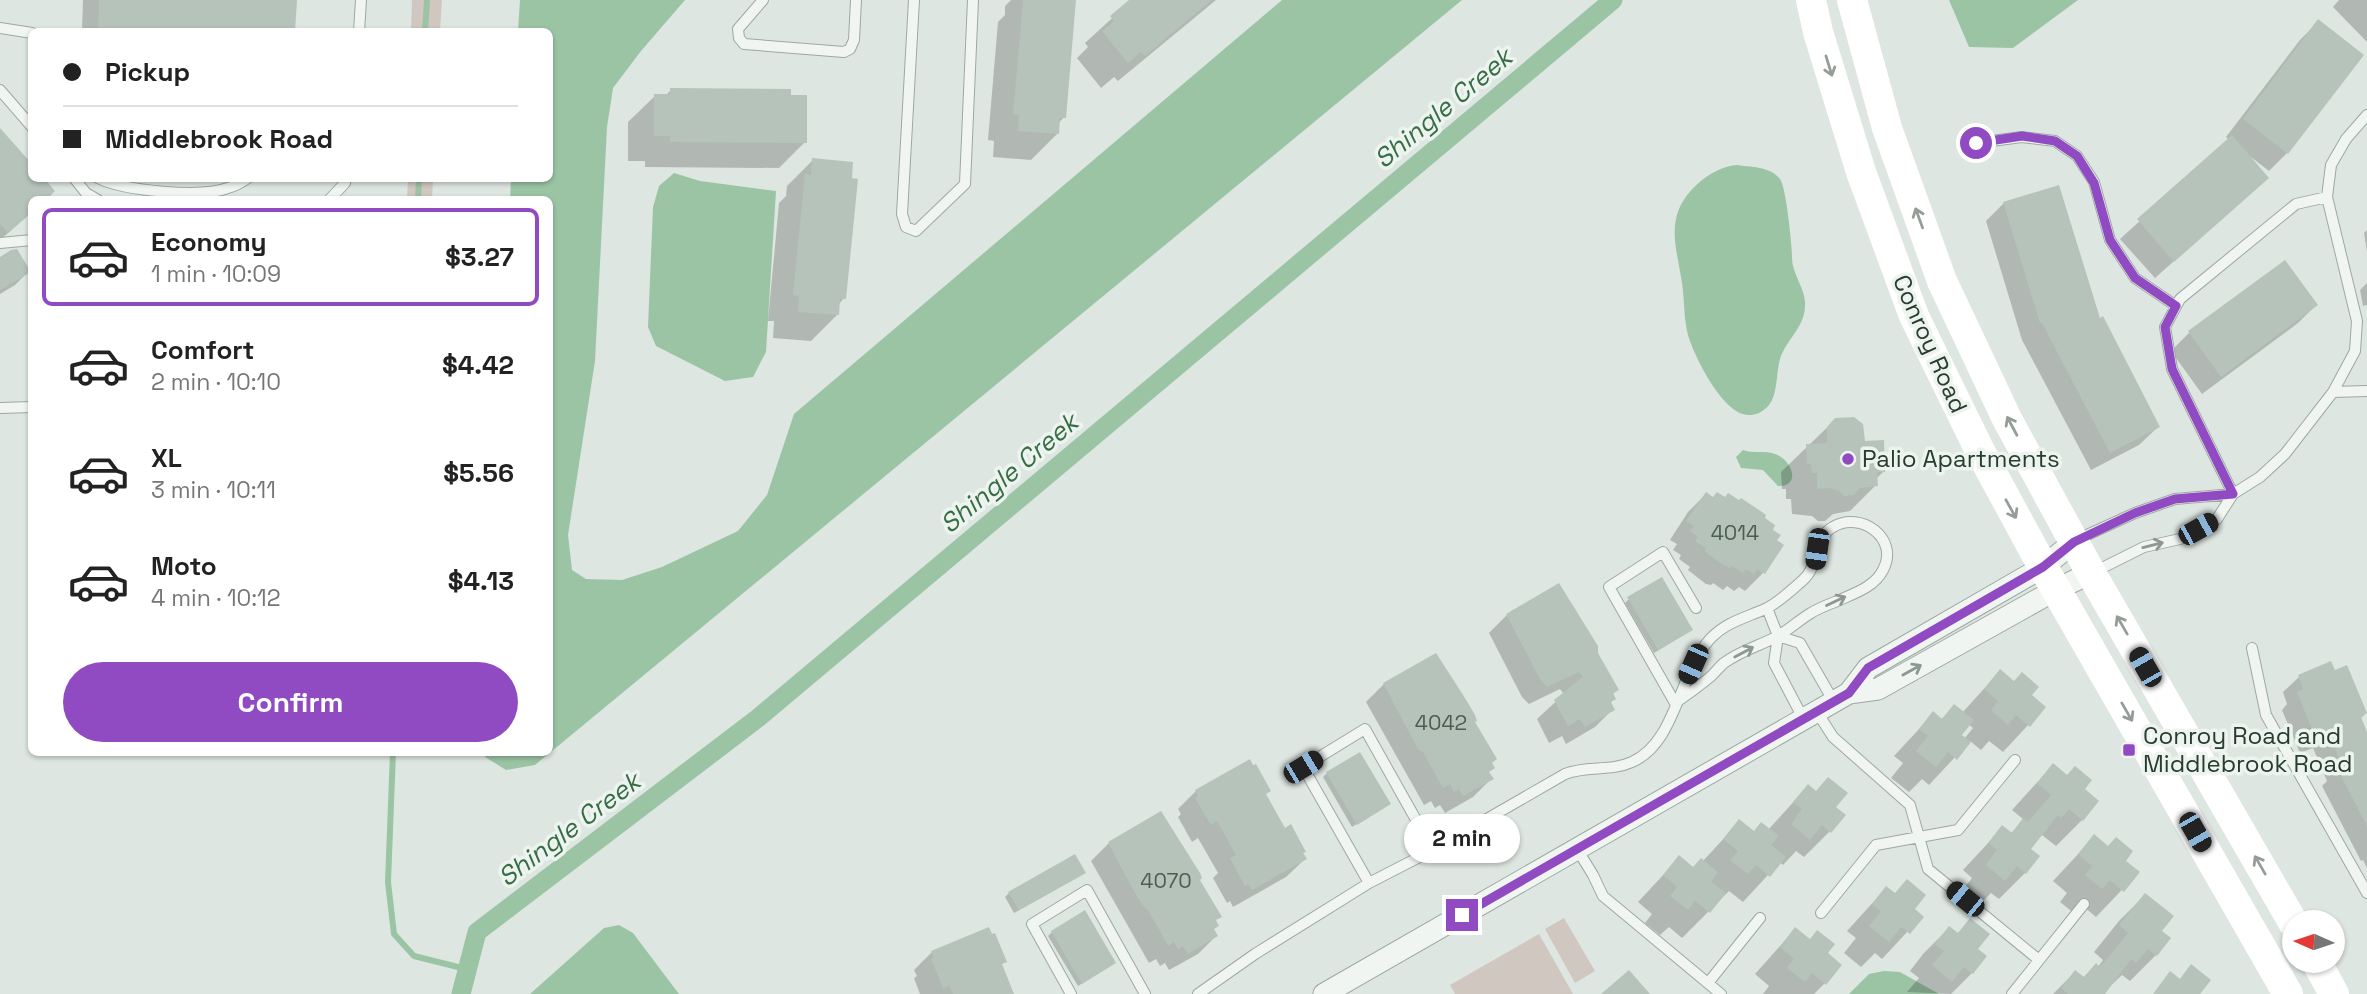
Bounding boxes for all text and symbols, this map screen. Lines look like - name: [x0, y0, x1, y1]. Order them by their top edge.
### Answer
- water label: Shingle Creek: [1367, 38, 1521, 176]
- text: Pickup: [105, 55, 190, 89]
- one-way arrow: [1823, 55, 1836, 77]
- text: Middlebrook Road: [105, 122, 333, 156]
- route start: [1960, 127, 1992, 159]
- one-way arrow: [1912, 208, 1925, 230]
- text: Economy: [151, 225, 267, 259]
- icon: car: [67, 226, 130, 289]
- text: $3.27: [445, 240, 514, 274]
- text: 1 min · 10:09: [151, 259, 281, 289]
- street label: Conroy Road: [1886, 270, 1975, 418]
- text: Comfort: [151, 333, 254, 367]
- icon: car: [67, 334, 130, 397]
- text: $4.42: [442, 348, 514, 382]
- text: 2 min · 10:10: [151, 367, 281, 397]
- water label: Shingle Creek: [933, 403, 1087, 541]
- one-way arrow: [2004, 416, 2018, 437]
- text: XL: [151, 441, 182, 475]
- icon: car: [67, 442, 130, 505]
- place label: Palio Apartments: [1862, 443, 2060, 474]
- marker: Palio Apartments: [1840, 451, 1856, 467]
- text: $5.56: [443, 456, 514, 490]
- text: 3 min · 10:11: [151, 475, 276, 505]
- one-way arrow: [2005, 498, 2018, 519]
- car: [2175, 510, 2222, 548]
- house number: 4014: [1711, 519, 1759, 546]
- car: [1804, 527, 1831, 571]
- one-way arrow: [2141, 538, 2164, 551]
- text: Moto: [151, 549, 217, 583]
- icon: car: [67, 550, 130, 613]
- text: $4.13: [448, 564, 514, 598]
- text: 4 min · 10:12: [151, 583, 281, 613]
- one-way arrow: [1825, 594, 1847, 607]
- one-way arrow: [2114, 616, 2128, 636]
- car: [1675, 641, 1712, 687]
- car: [2126, 644, 2165, 690]
- one-way arrow: [1733, 645, 1754, 658]
- button: Confirm: [63, 662, 518, 742]
- one-way arrow: [1902, 663, 1922, 677]
- one-way arrow: [2120, 702, 2134, 722]
- house number: 4042: [1415, 709, 1467, 736]
- place label: Conroy Road and Middlebrook Road: [2143, 720, 2352, 779]
- marker: Conroy Road and Middlebrook Road: [2121, 742, 2137, 758]
- car: [1280, 747, 1327, 787]
- water label: Shingle Creek: [491, 762, 650, 894]
- car: [2176, 809, 2215, 855]
- callout: 2 min: [1404, 814, 1520, 862]
- text: 2 min: [1432, 823, 1492, 853]
- one-way arrow: [2253, 855, 2267, 875]
- house number: 4070: [1140, 867, 1192, 894]
- car: [1943, 878, 1988, 920]
- route end: [1446, 899, 1478, 931]
- north arrow: [2282, 910, 2345, 973]
- map controls: [2282, 910, 2345, 973]

